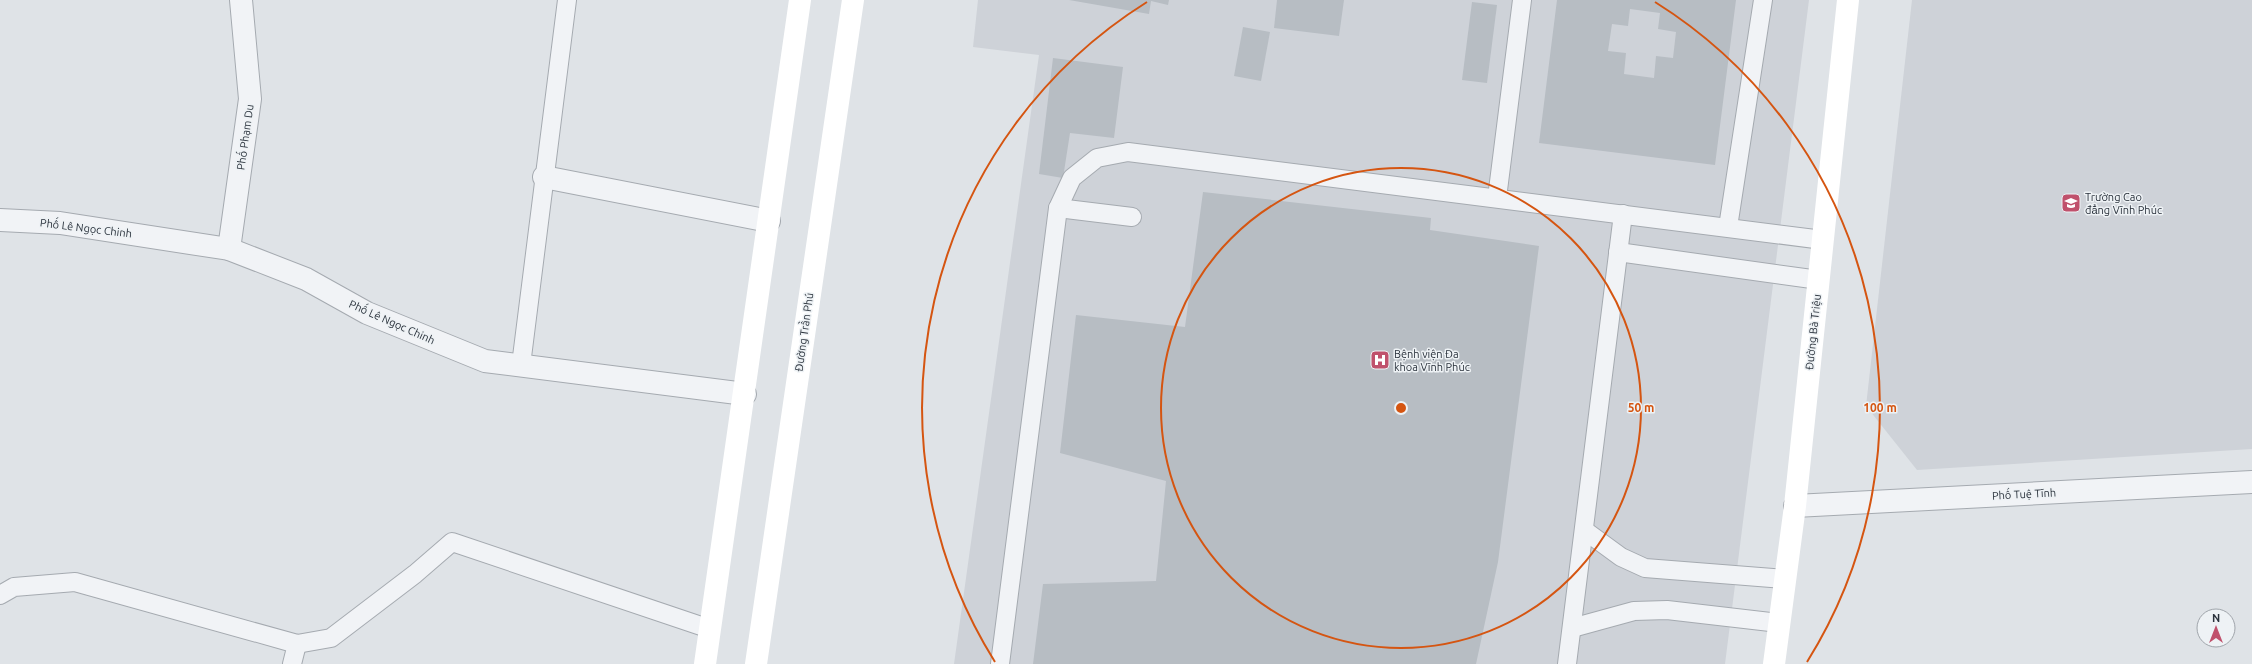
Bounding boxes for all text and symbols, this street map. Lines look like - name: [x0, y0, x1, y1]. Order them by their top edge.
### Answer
- street label: Phố Phạm Du: [233, 103, 257, 171]
- place label: Trường Cao đẳng Vĩnh Phúc: [2085, 191, 2162, 216]
- school or university icon: Trường Cao đẳng Vĩnh Phúc: [2060, 192, 2082, 214]
- street label: Phố Lê Ngọc Chinh: [39, 215, 133, 241]
- street label: Đường Trần Phú: [791, 292, 815, 372]
- street label: Đường Bà Triệu: [1803, 294, 1824, 371]
- street label: Phố Lê Ngọc Chinh: [347, 296, 437, 347]
- place label: Bệnh viện Đa khoa Vĩnh Phúc: [1394, 348, 1470, 373]
- hospital icon: Bệnh viện Đa khoa Vĩnh Phúc: [1369, 349, 1391, 371]
- centre of rings: [1394, 401, 1408, 415]
- text: 50 m: [1628, 401, 1654, 414]
- text: 100 m: [1863, 401, 1897, 414]
- street label: Phố Tuệ Tĩnh: [1992, 485, 2056, 503]
- north arrow: [2196, 608, 2236, 648]
- text: N: [2212, 612, 2220, 624]

